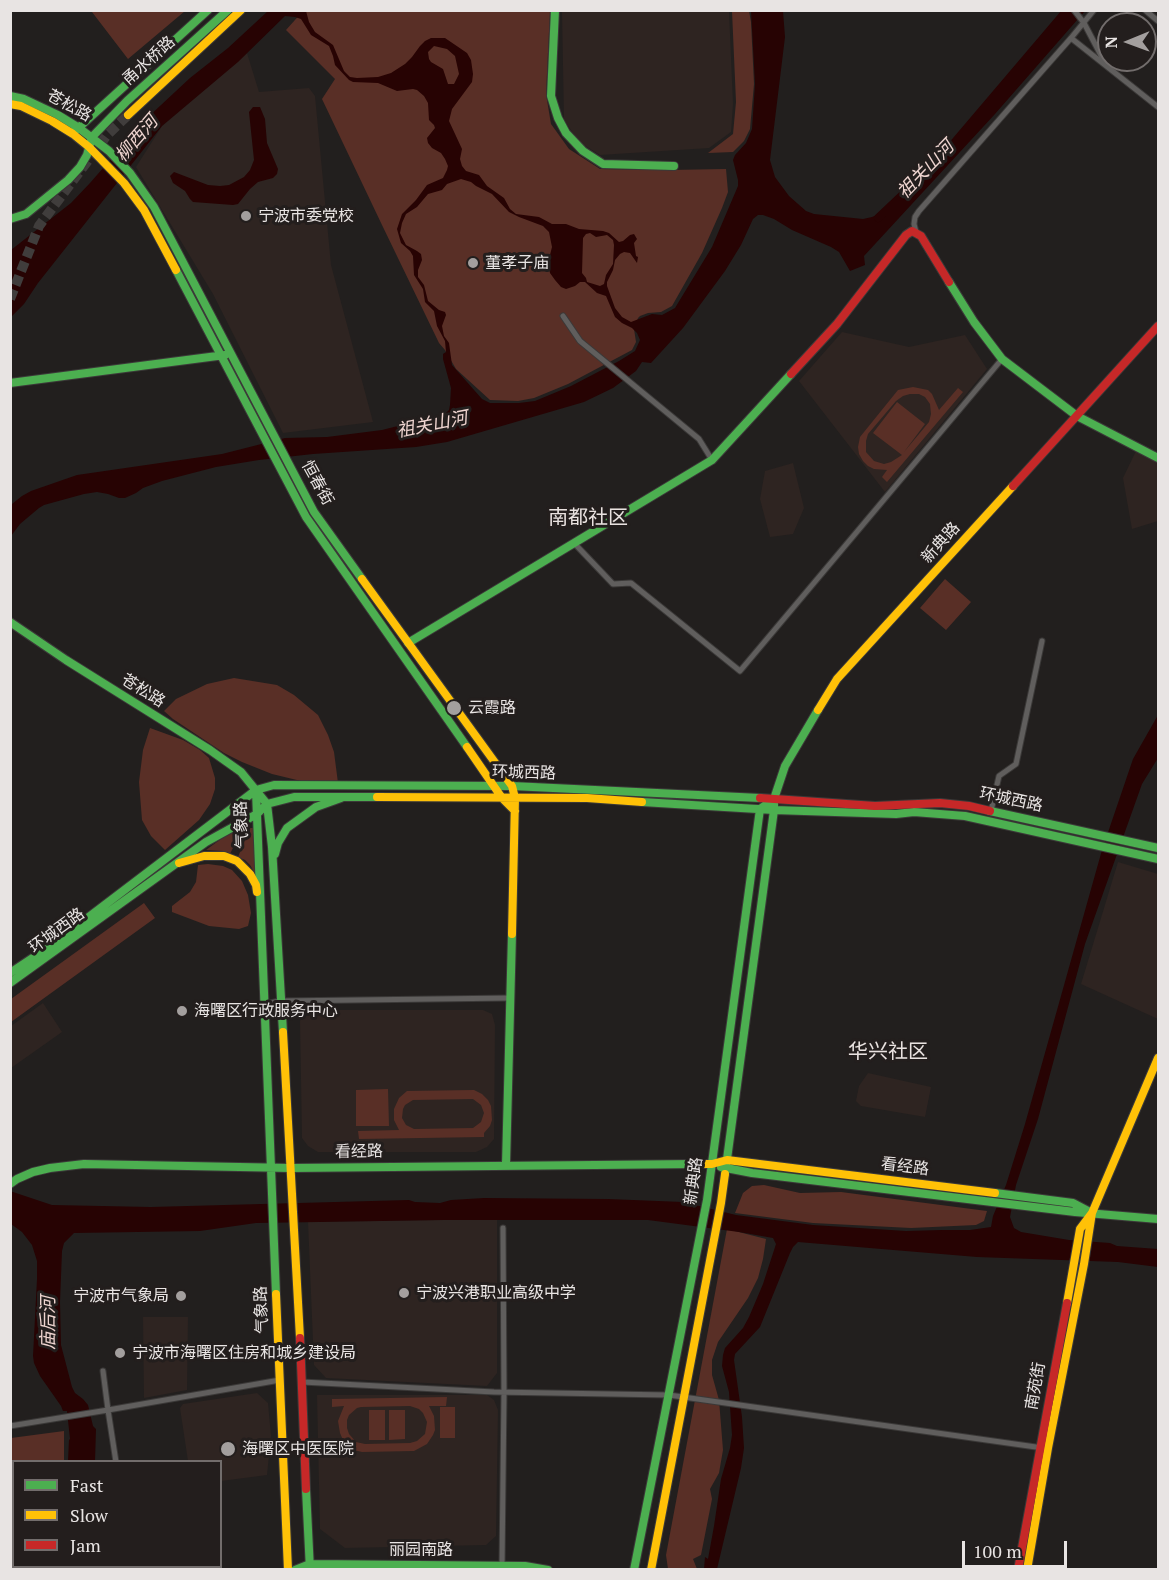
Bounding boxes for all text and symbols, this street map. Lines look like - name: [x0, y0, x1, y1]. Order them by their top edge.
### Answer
- north arrow: [1097, 12, 1157, 72]
- street label: 甬水桥路: [119, 32, 179, 90]
- text: N: [1100, 36, 1122, 49]
- street label: 苍松路: [43, 86, 95, 126]
- water label: 柳西河: [111, 112, 163, 166]
- water label: 祖关山河: [893, 137, 959, 203]
- place label: 宁波市委党校: [258, 206, 354, 226]
- marker: 宁波市委党校: [239, 209, 253, 223]
- place label: 董孝子庙: [485, 253, 549, 273]
- marker: 董孝子庙: [466, 256, 480, 270]
- water label: 祖关山河: [395, 408, 469, 442]
- street label: 恒春街: [297, 457, 337, 509]
- district label: 南都社区: [548, 506, 628, 530]
- street label: 新典路: [918, 519, 964, 567]
- street label: 苍松路: [118, 670, 168, 712]
- place label: 云霞路: [468, 698, 516, 718]
- marker: 云霞路: [445, 699, 463, 717]
- street label: 环城西路: [492, 762, 556, 784]
- street label: 环城西路: [978, 784, 1044, 816]
- street label: 气象路: [232, 801, 252, 849]
- street label: 环城西路: [25, 904, 89, 958]
- place label: 海曙区行政服务中心: [194, 1001, 338, 1021]
- marker: 海曙区行政服务中心: [175, 1004, 189, 1018]
- district label: 华兴社区: [848, 1040, 928, 1064]
- street label: 看经路: [335, 1142, 383, 1162]
- street label: 看经路: [880, 1155, 930, 1179]
- street label: 新典路: [681, 1156, 707, 1206]
- place label: 宁波兴港职业高级中学: [416, 1283, 576, 1303]
- place label: 宁波市气象局: [73, 1286, 169, 1306]
- street label: 气象路: [252, 1286, 272, 1334]
- marker: 宁波兴港职业高级中学: [397, 1286, 411, 1300]
- marker: 宁波市气象局: [174, 1289, 188, 1303]
- water label: 庙后河: [38, 1296, 60, 1350]
- place label: 宁波市海曙区住房和城乡建设局: [132, 1343, 356, 1363]
- marker: 宁波市海曙区住房和城乡建设局: [113, 1346, 127, 1360]
- street label: 南苑街: [1022, 1361, 1050, 1411]
- place label: 海曙区中医医院: [242, 1439, 354, 1459]
- marker: 海曙区中医医院: [219, 1440, 237, 1458]
- legend: [12, 1460, 222, 1568]
- text: Fast: [70, 1473, 103, 1497]
- text: Slow: [70, 1503, 108, 1527]
- scale bar: [965, 1529, 1070, 1567]
- text: Jam: [70, 1533, 101, 1557]
- text: 100 m: [973, 1539, 1022, 1563]
- street label: 丽园南路: [389, 1540, 453, 1560]

